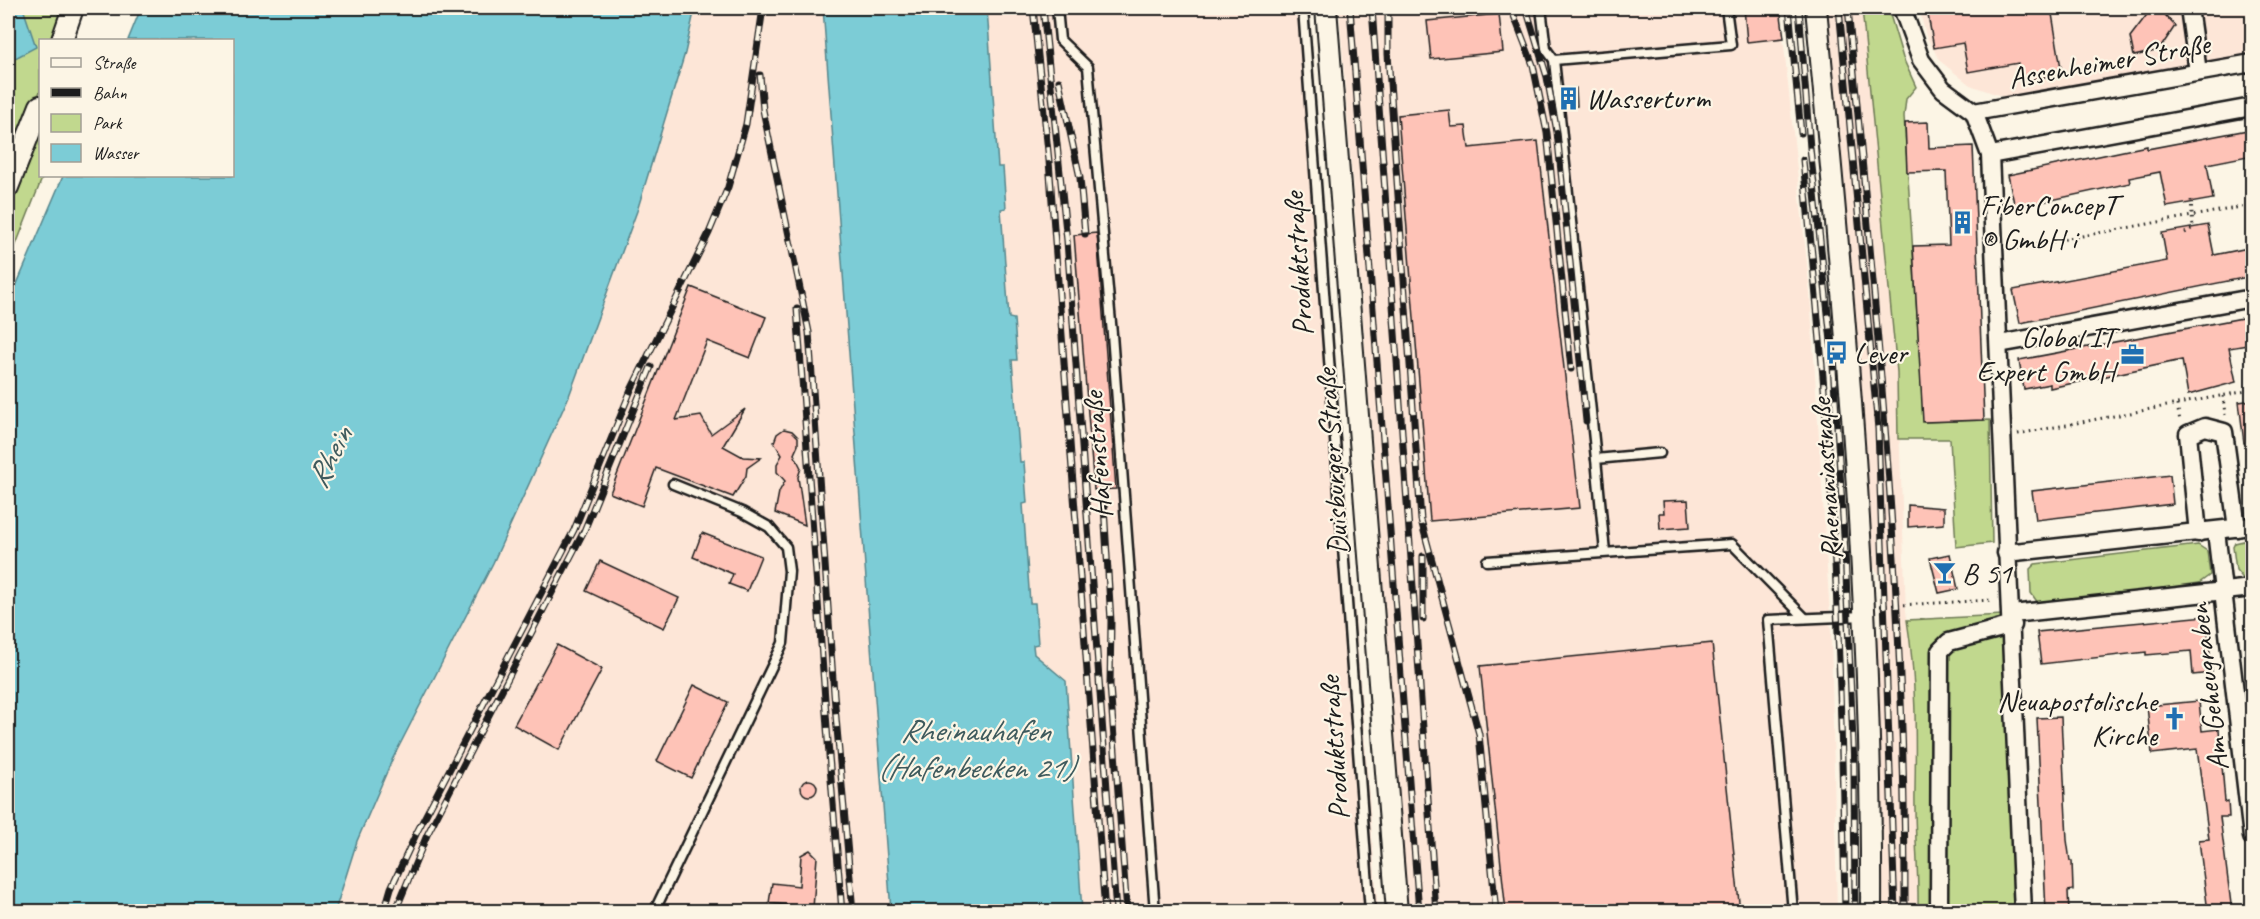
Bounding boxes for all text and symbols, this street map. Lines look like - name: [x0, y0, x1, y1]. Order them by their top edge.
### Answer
- street label: Assenheimer Straße: [2005, 24, 2215, 97]
- legend: [39, 39, 234, 177]
- text: Straße: [93, 52, 137, 74]
- place label: Wasserturm: [1586, 79, 1712, 117]
- text: Bahn: [93, 82, 128, 104]
- building icon: Wasserturm: [1555, 85, 1581, 111]
- text: Park: [93, 112, 123, 134]
- text: Wasser: [93, 142, 140, 164]
- place label: FiberConcepT ® GmbH i: [1980, 186, 2124, 258]
- street label: Produktstraße: [1274, 189, 1322, 337]
- building icon: FiberConcepT ® GmbH i: [1949, 209, 1975, 235]
- place label: Global IT Expert GmbH: [1977, 318, 2121, 390]
- place label: Lever: [1854, 334, 1909, 372]
- bus stop icon: Lever: [1823, 340, 1849, 366]
- office icon: Global IT Expert GmbH: [2120, 341, 2146, 367]
- street label: Duisburger Straße: [1306, 365, 1357, 556]
- street label: Hafenstraße: [1073, 388, 1120, 520]
- street label: Rhenaniastraße: [1801, 395, 1851, 561]
- water label: Rhein: [297, 418, 363, 495]
- place label: B 51: [1962, 554, 2013, 592]
- bar icon: B 51: [1931, 560, 1957, 586]
- street label: Am Geheugraben: [2179, 600, 2237, 773]
- street label: Produktstraße: [1310, 673, 1358, 821]
- place label: Neuapostolische Kirche: [1997, 682, 2159, 754]
- church icon: Neuapostolische Kirche: [2162, 705, 2188, 731]
- water label: Rheinauhafen (Hafenbecken 21): [877, 710, 1079, 788]

